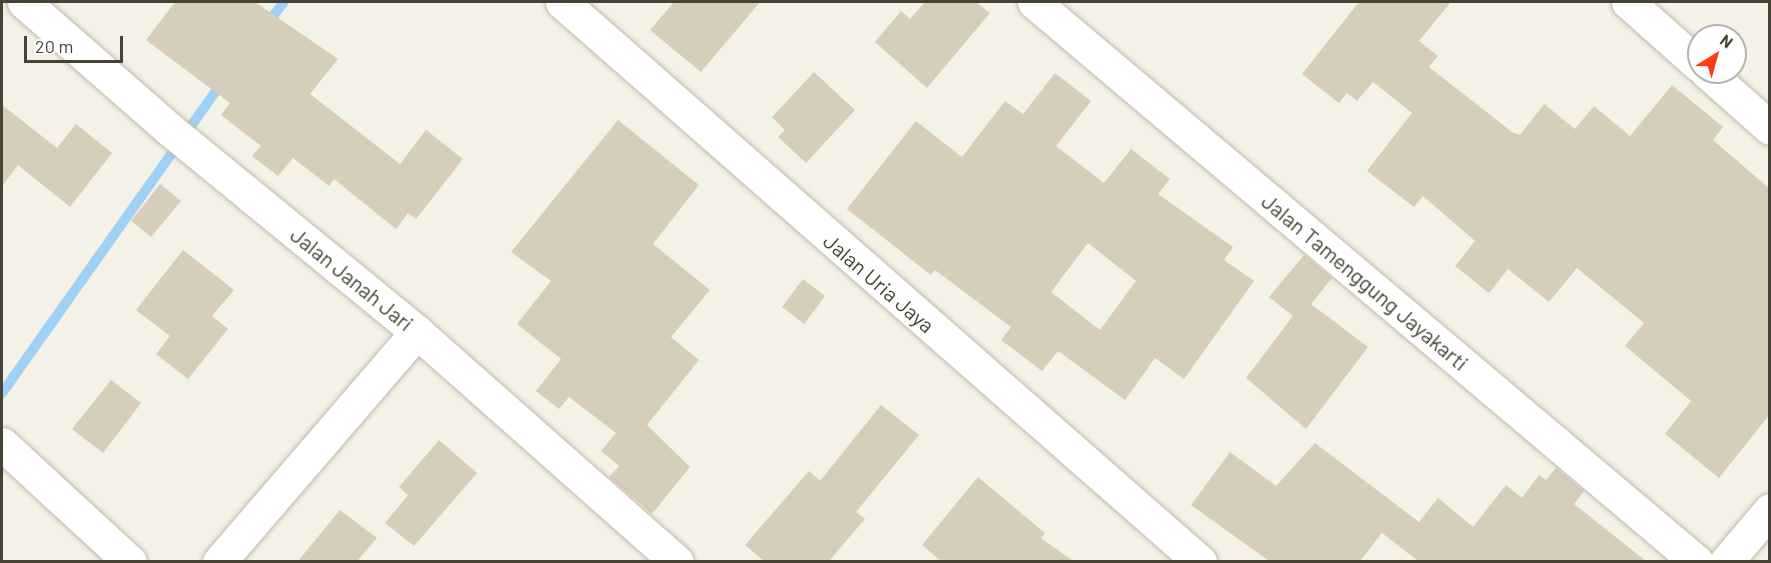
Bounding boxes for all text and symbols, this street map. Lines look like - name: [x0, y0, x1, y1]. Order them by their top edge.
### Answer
- scale bar: [27, 24, 126, 62]
- north arrow: [1687, 24, 1747, 84]
- text: N: [1717, 30, 1737, 52]
- text: 20 m: [35, 35, 73, 57]
- street label: Jalan Tamenggung Jayakarti: [1257, 188, 1473, 376]
- street label: Jalan Janah Jari: [286, 222, 418, 336]
- street label: Jalan Uria Jaya: [819, 228, 939, 338]

